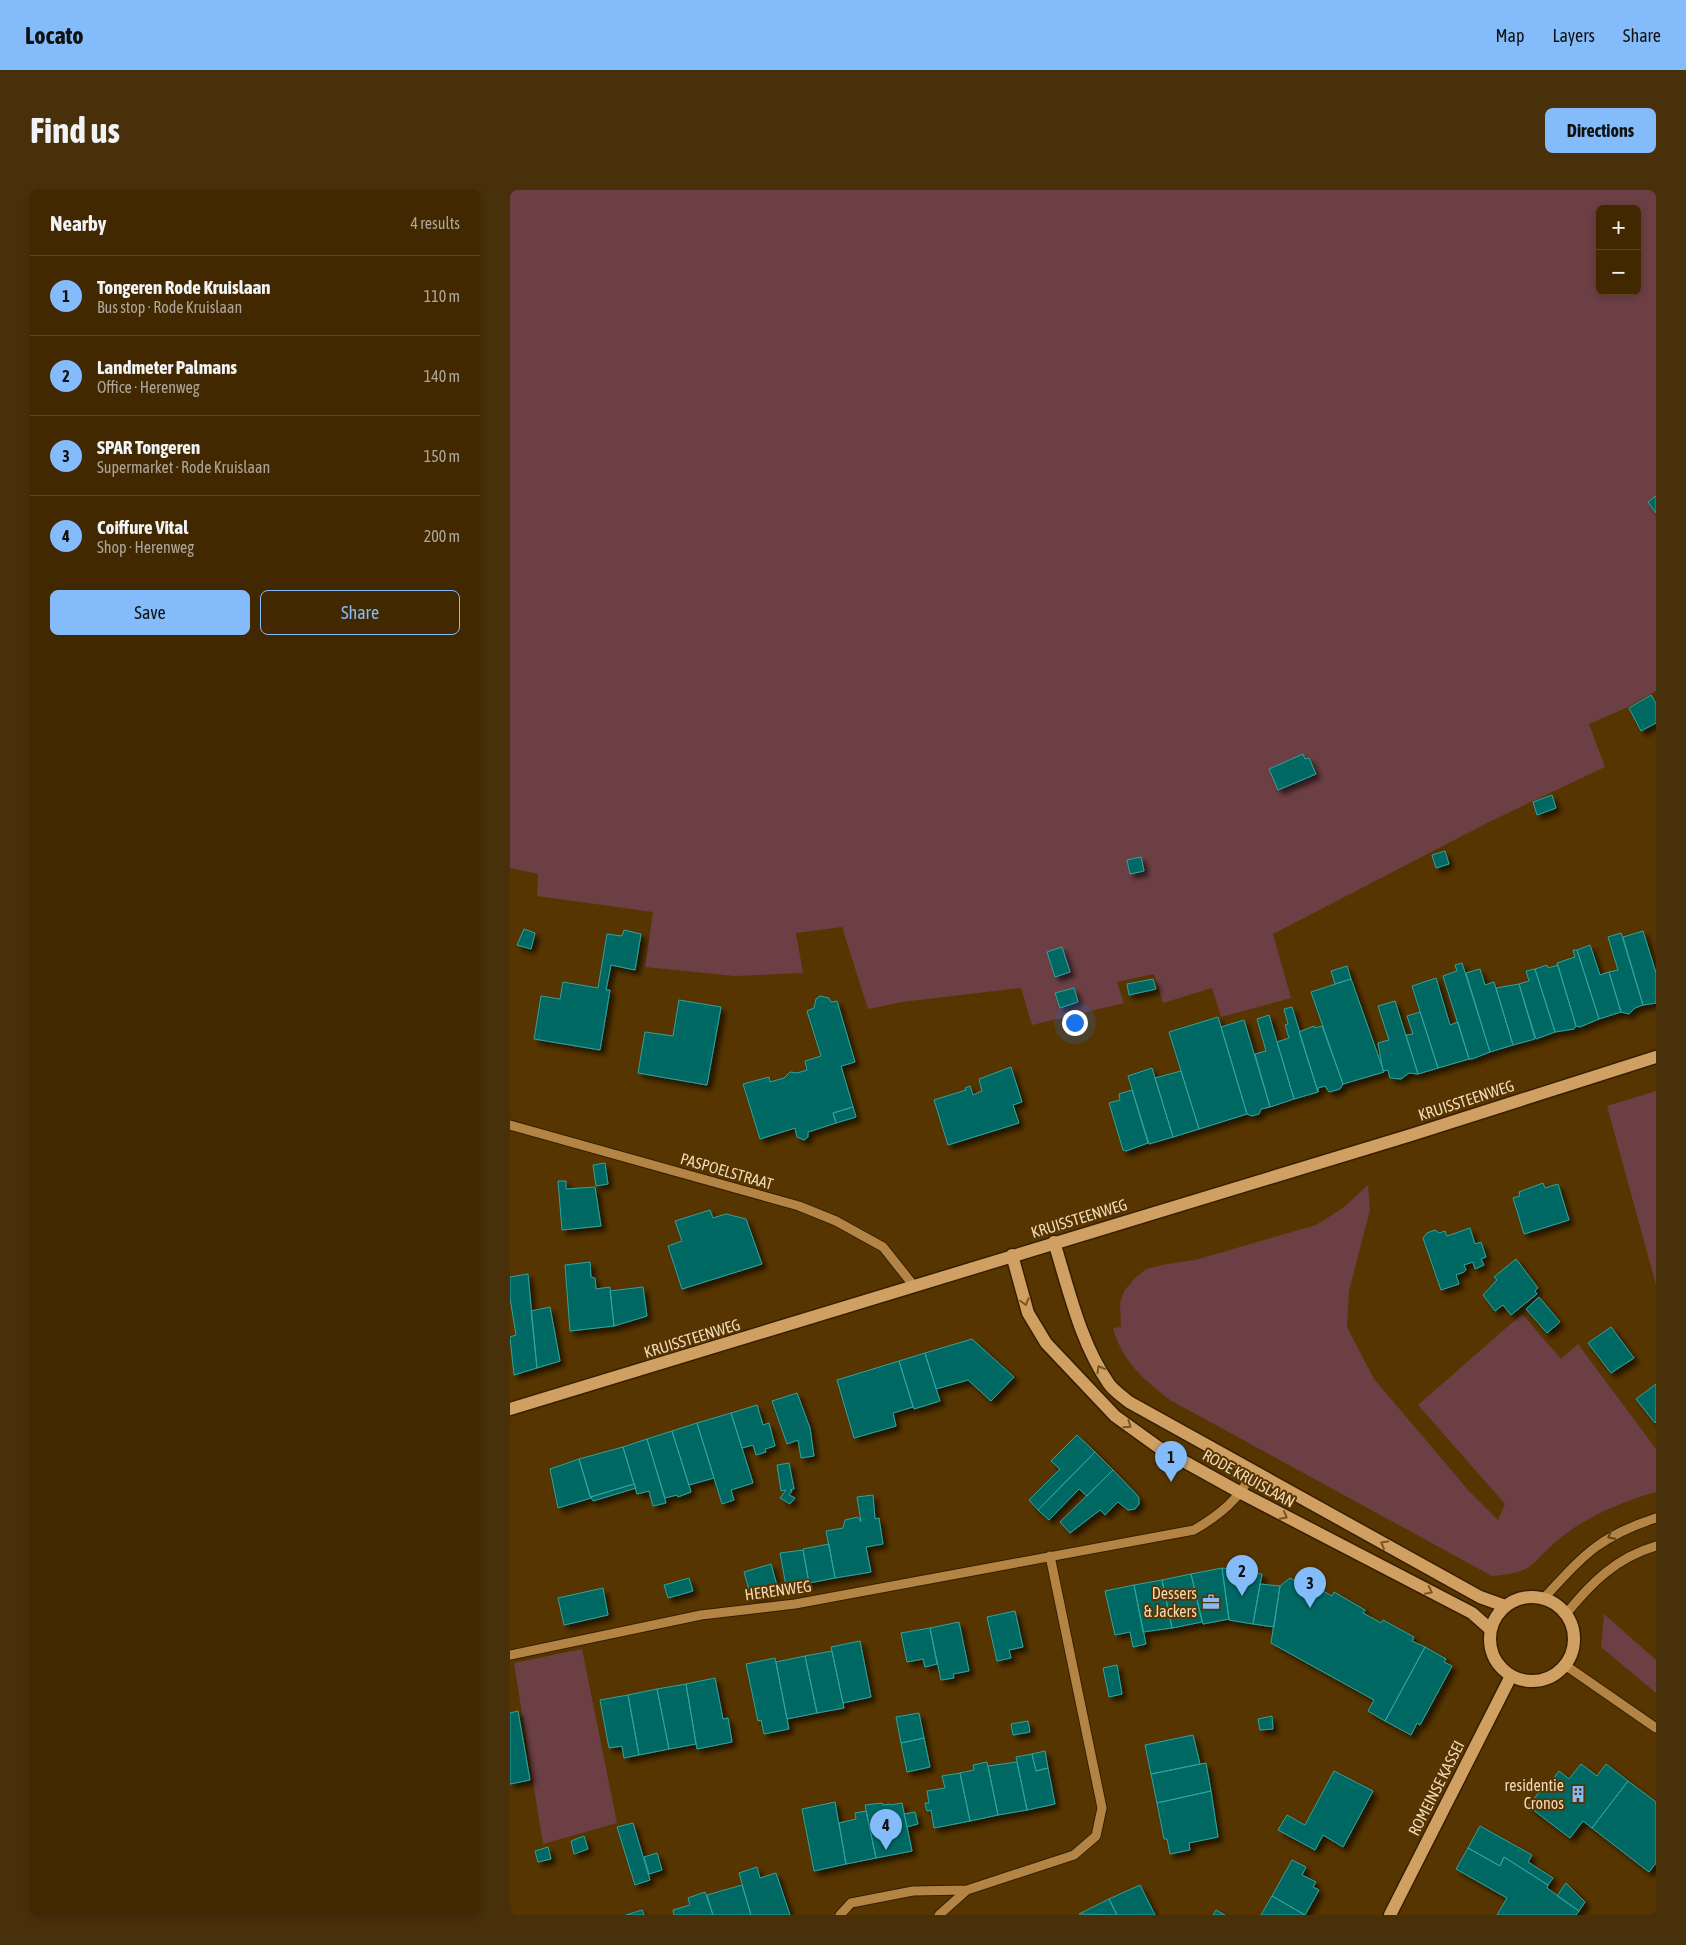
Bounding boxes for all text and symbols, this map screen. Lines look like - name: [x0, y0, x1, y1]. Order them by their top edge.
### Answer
- text: Locato: [25, 22, 84, 49]
- text: Map: [1495, 25, 1524, 46]
- text: Layers: [1552, 25, 1595, 46]
- text: Share: [1623, 25, 1661, 46]
- button: Directions: [1545, 108, 1656, 153]
- text: Find us: [30, 110, 120, 150]
- map controls: [1596, 205, 1641, 295]
- button: +: [1596, 205, 1641, 250]
- text: Nearby: [50, 211, 106, 235]
- text: 4 results: [410, 214, 460, 232]
- button: −: [1596, 250, 1641, 295]
- text: Tongeren Rode Kruislaan: [97, 276, 271, 298]
- text: 1: [62, 287, 70, 305]
- text: 110 m: [424, 287, 460, 305]
- text: Bus stop · Rode Kruislaan: [97, 298, 242, 316]
- text: Landmeter Palmans: [97, 356, 237, 378]
- text: 2: [62, 367, 70, 385]
- text: 140 m: [424, 367, 460, 385]
- text: Office · Herenweg: [97, 378, 200, 396]
- text: SPAR Tongeren: [97, 436, 200, 458]
- text: 3: [62, 447, 70, 465]
- text: 150 m: [424, 447, 460, 465]
- text: Supermarket · Rode Kruislaan: [97, 458, 270, 476]
- text: Coiffure Vital: [97, 516, 188, 538]
- text: 4: [62, 527, 70, 545]
- text: 200 m: [424, 527, 460, 545]
- text: Shop · Herenweg: [97, 538, 194, 556]
- button: Save: [50, 590, 250, 635]
- button: Share: [260, 590, 460, 635]
- your location: [1062, 1010, 1088, 1036]
- street label: KRUISSTEENWEG: [1416, 1076, 1516, 1124]
- street label: PASPOELSTRAAT: [678, 1149, 776, 1193]
- street label: KRUISSTEENWEG: [1029, 1195, 1129, 1241]
- one-way arrow: [1020, 1298, 1030, 1306]
- street label: KRUISSTEENWEG: [642, 1315, 742, 1361]
- one-way arrow: [1097, 1366, 1107, 1375]
- one-way arrow: [1122, 1419, 1131, 1428]
- pin: 1: [1155, 1441, 1187, 1482]
- street label: RODE KRUISLAAN: [1200, 1445, 1298, 1511]
- one-way arrow: [1279, 1510, 1288, 1520]
- one-way arrow: [1607, 1530, 1616, 1540]
- one-way arrow: [1380, 1540, 1389, 1550]
- pin: 2: [1226, 1555, 1258, 1596]
- pin: 3: [1294, 1567, 1326, 1608]
- street label: HERENWEG: [743, 1576, 813, 1604]
- place label: Dessers & Jackers: [1144, 1584, 1197, 1620]
- one-way arrow: [1423, 1585, 1432, 1595]
- office icon: Dessers & Jackers: [1201, 1592, 1221, 1612]
- street label: ROMEINSE KASSEI: [1404, 1738, 1468, 1838]
- place label: residentie Cronos: [1505, 1776, 1564, 1812]
- building icon: residentie Cronos: [1568, 1784, 1588, 1804]
- pin: 4: [870, 1809, 902, 1850]

